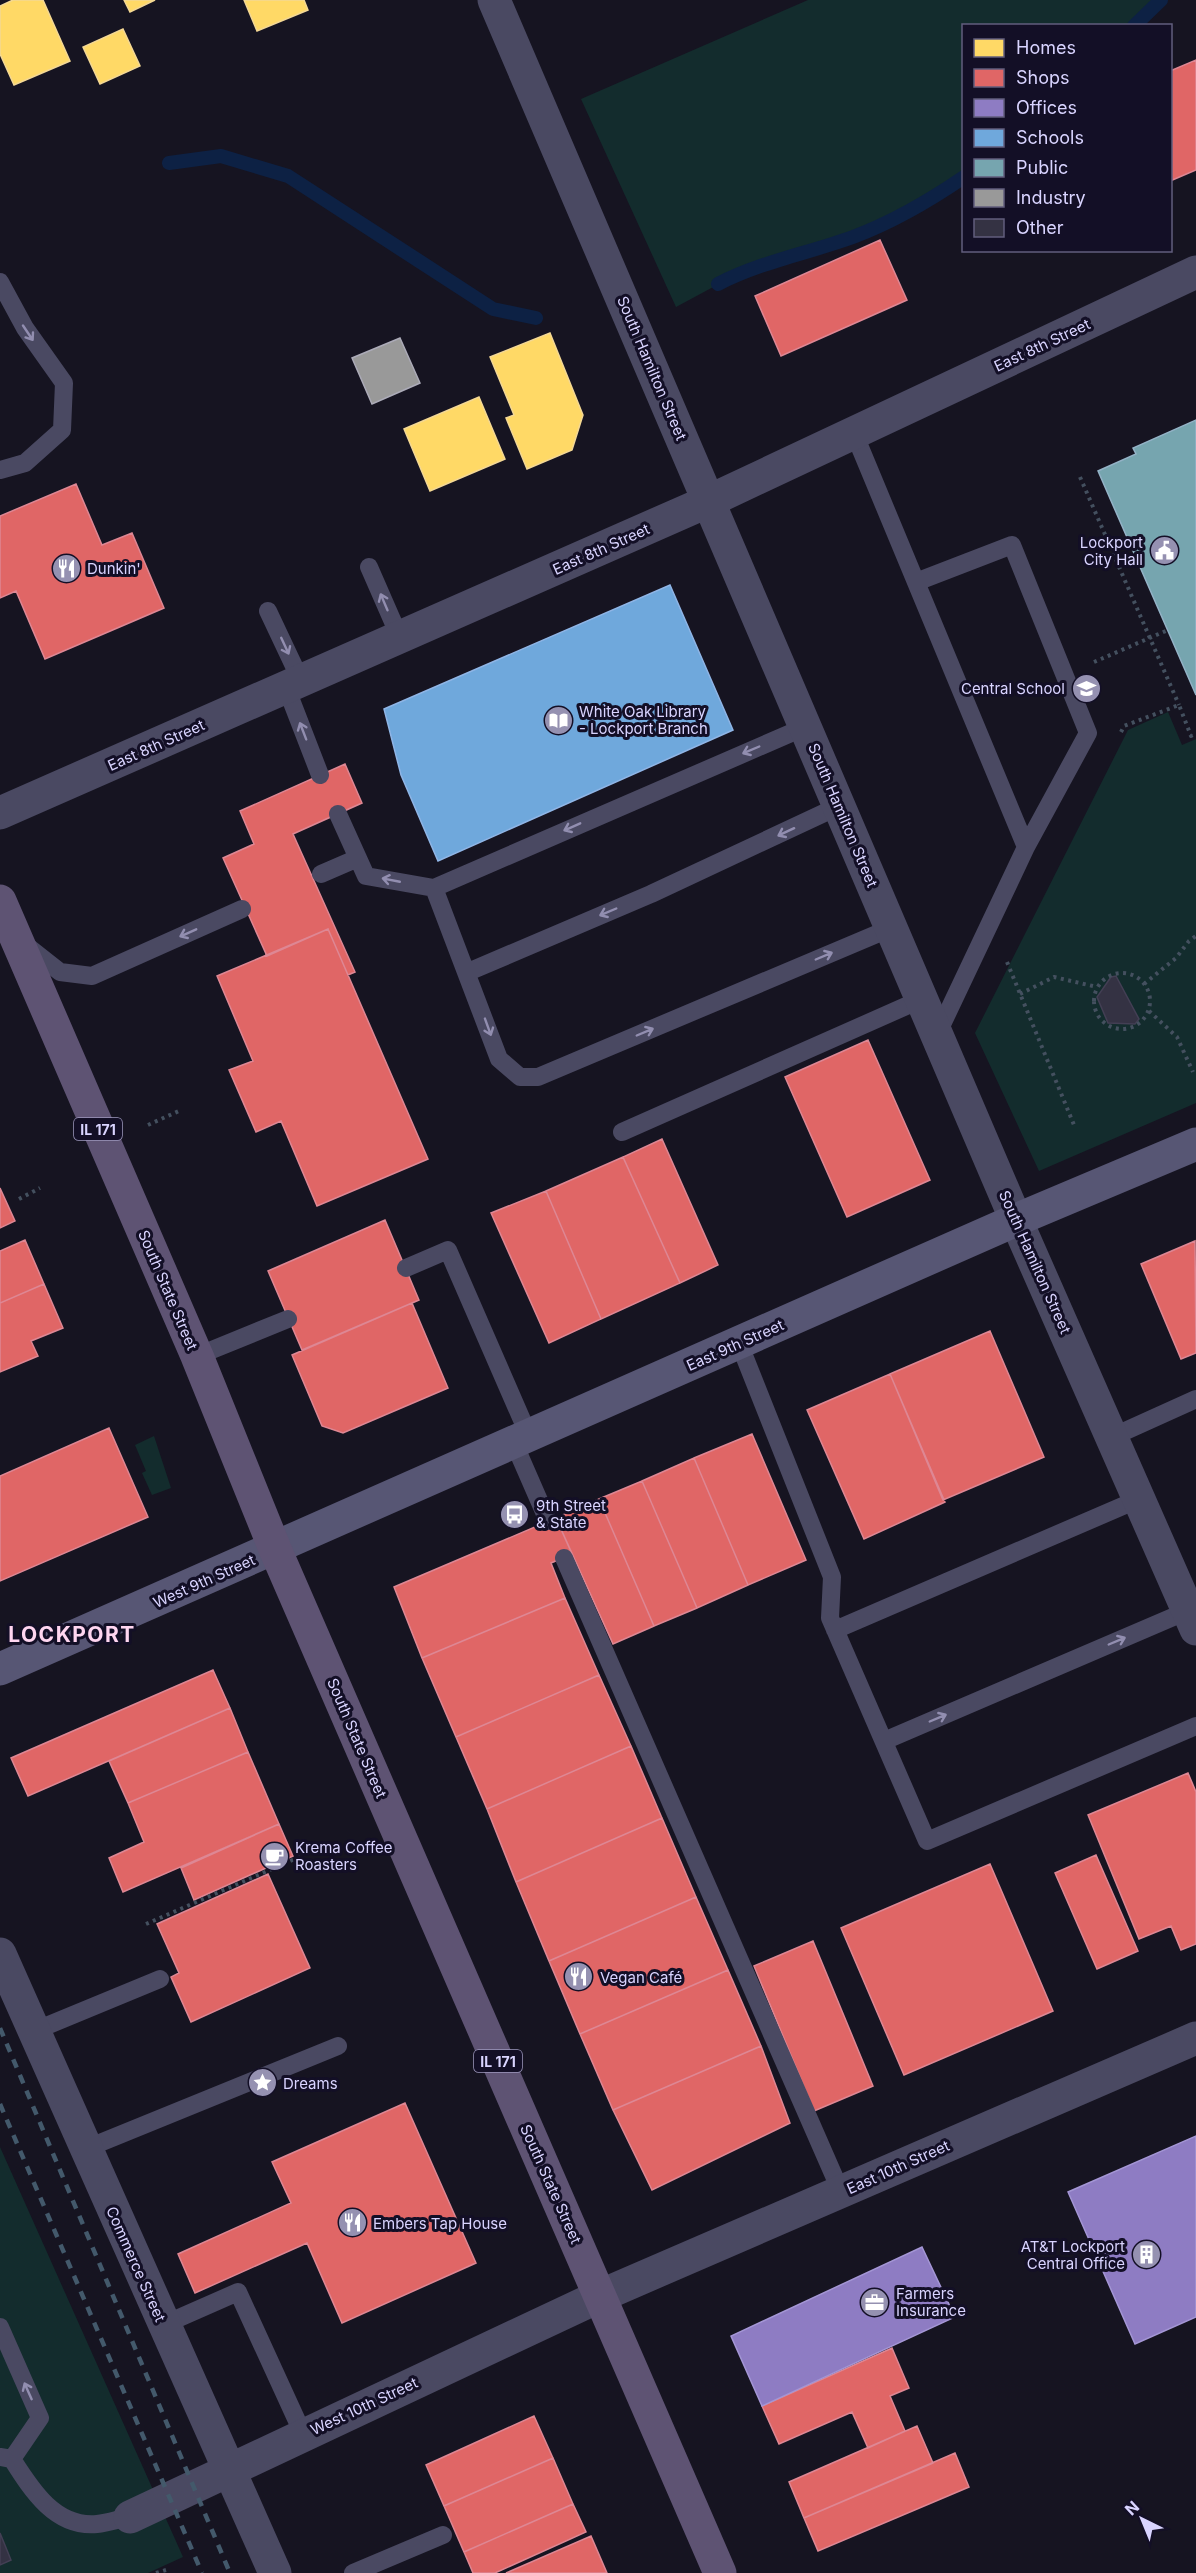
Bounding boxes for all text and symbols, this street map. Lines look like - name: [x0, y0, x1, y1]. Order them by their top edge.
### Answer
- legend: [962, 24, 1172, 252]
- text: Homes: [1016, 37, 1076, 58]
- text: Shops: [1016, 67, 1070, 88]
- text: Offices: [1016, 97, 1077, 118]
- text: Schools: [1016, 127, 1084, 148]
- text: Public: [1016, 157, 1068, 178]
- text: Industry: [1016, 187, 1086, 208]
- text: Other: [1016, 217, 1064, 238]
- street label: South Hamilton Street: [613, 293, 691, 443]
- street label: East 8th Street: [991, 314, 1093, 376]
- one-way arrow: [22, 324, 34, 341]
- street label: East 8th Street: [550, 519, 652, 579]
- place label: Lockport City Hall: [1080, 533, 1143, 569]
- public building icon: Lockport City Hall: [1148, 535, 1180, 567]
- restaurant icon: Dunkin': [50, 552, 82, 584]
- place label: Dunkin': [87, 559, 141, 578]
- one-way arrow: [378, 594, 389, 612]
- one-way arrow: [279, 636, 291, 654]
- school or university icon: Central School: [1070, 672, 1102, 704]
- place label: Central School: [961, 679, 1065, 698]
- place label: White Oak Library - Lockport Branch: [579, 702, 708, 738]
- library icon: White Oak Library - Lockport Branch: [542, 704, 574, 736]
- street label: East 8th Street: [105, 715, 207, 775]
- one-way arrow: [297, 722, 308, 741]
- street label: South Hamilton Street: [804, 740, 882, 890]
- one-way arrow: [743, 745, 761, 756]
- one-way arrow: [564, 822, 582, 834]
- one-way arrow: [778, 826, 796, 838]
- one-way arrow: [381, 874, 401, 885]
- one-way arrow: [600, 907, 618, 918]
- one-way arrow: [179, 928, 198, 939]
- one-way arrow: [815, 950, 833, 961]
- one-way arrow: [483, 1017, 494, 1036]
- one-way arrow: [635, 1026, 653, 1037]
- road number: IL 171: [74, 1118, 122, 1140]
- street label: South Hamilton Street: [995, 1187, 1075, 1337]
- street label: South State Street: [134, 1227, 202, 1353]
- street label: East 9th Street: [683, 1315, 787, 1375]
- place label: 9th Street & State: [536, 1496, 606, 1532]
- bus stop icon: 9th Street & State: [499, 1498, 531, 1530]
- street label: West 9th Street: [150, 1550, 258, 1612]
- district label: LOCKPORT: [8, 1622, 136, 1647]
- one-way arrow: [1107, 1635, 1126, 1646]
- street label: South State Street: [323, 1675, 391, 1801]
- one-way arrow: [928, 1711, 946, 1723]
- place label: Krema Coffee Roasters: [295, 1838, 393, 1874]
- cafe icon: Krema Coffee Roasters: [258, 1840, 290, 1872]
- restaurant icon: Vegan Café: [563, 1961, 595, 1993]
- place label: Vegan Café: [600, 1968, 682, 1987]
- road number: IL 171: [474, 2050, 522, 2072]
- place icon: Dreams: [246, 2067, 278, 2099]
- place label: Dreams: [283, 2074, 338, 2093]
- street label: South State Street: [516, 2121, 586, 2247]
- street label: East 10th Street: [844, 2136, 952, 2198]
- street label: Commerce Street: [102, 2203, 170, 2325]
- restaurant icon: Embers Tap House: [336, 2207, 368, 2239]
- place label: Embers Tap House: [373, 2214, 507, 2233]
- place label: AT&T Lockport Central Office: [1021, 2237, 1125, 2273]
- building icon: AT&T Lockport Central Office: [1130, 2239, 1162, 2271]
- place label: Farmers Insurance: [896, 2284, 966, 2320]
- office icon: Farmers Insurance: [859, 2286, 891, 2318]
- street label: West 10th Street: [307, 2373, 421, 2439]
- one-way arrow: [22, 2382, 33, 2400]
- north arrow: [1112, 2489, 1172, 2549]
- text: N: [1120, 2497, 1143, 2520]

